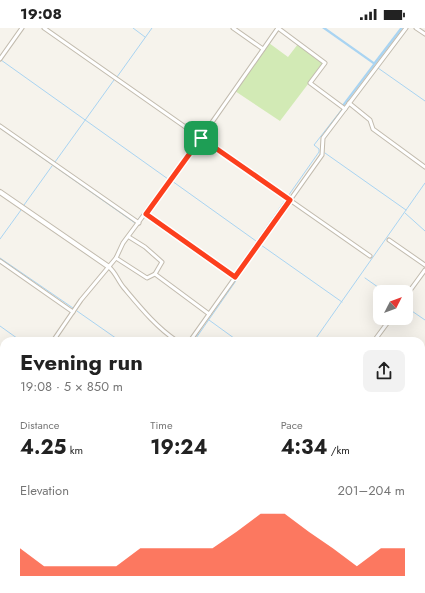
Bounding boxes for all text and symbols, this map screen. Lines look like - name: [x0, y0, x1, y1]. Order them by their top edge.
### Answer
- text: 19:08: [20, 3, 62, 25]
- pin: [184, 121, 218, 155]
- icon: arrive: [190, 127, 212, 149]
- north arrow: [373, 285, 413, 325]
- map controls: [373, 285, 413, 325]
- text: Evening run: [20, 346, 143, 378]
- button: share: [363, 350, 405, 392]
- text: 19:08 · 5 × 850 m: [20, 377, 123, 396]
- text: Distance: [20, 417, 59, 433]
- text: Time: [150, 417, 173, 433]
- text: Pace: [281, 417, 303, 433]
- text: 4.25: [20, 433, 66, 462]
- text: 19:24: [150, 433, 207, 462]
- text: 4:34: [281, 433, 327, 462]
- text: km: [66, 442, 83, 458]
- text: /km: [327, 442, 350, 458]
- text: Elevation: [20, 481, 69, 500]
- text: 201–204 m: [338, 481, 405, 500]

